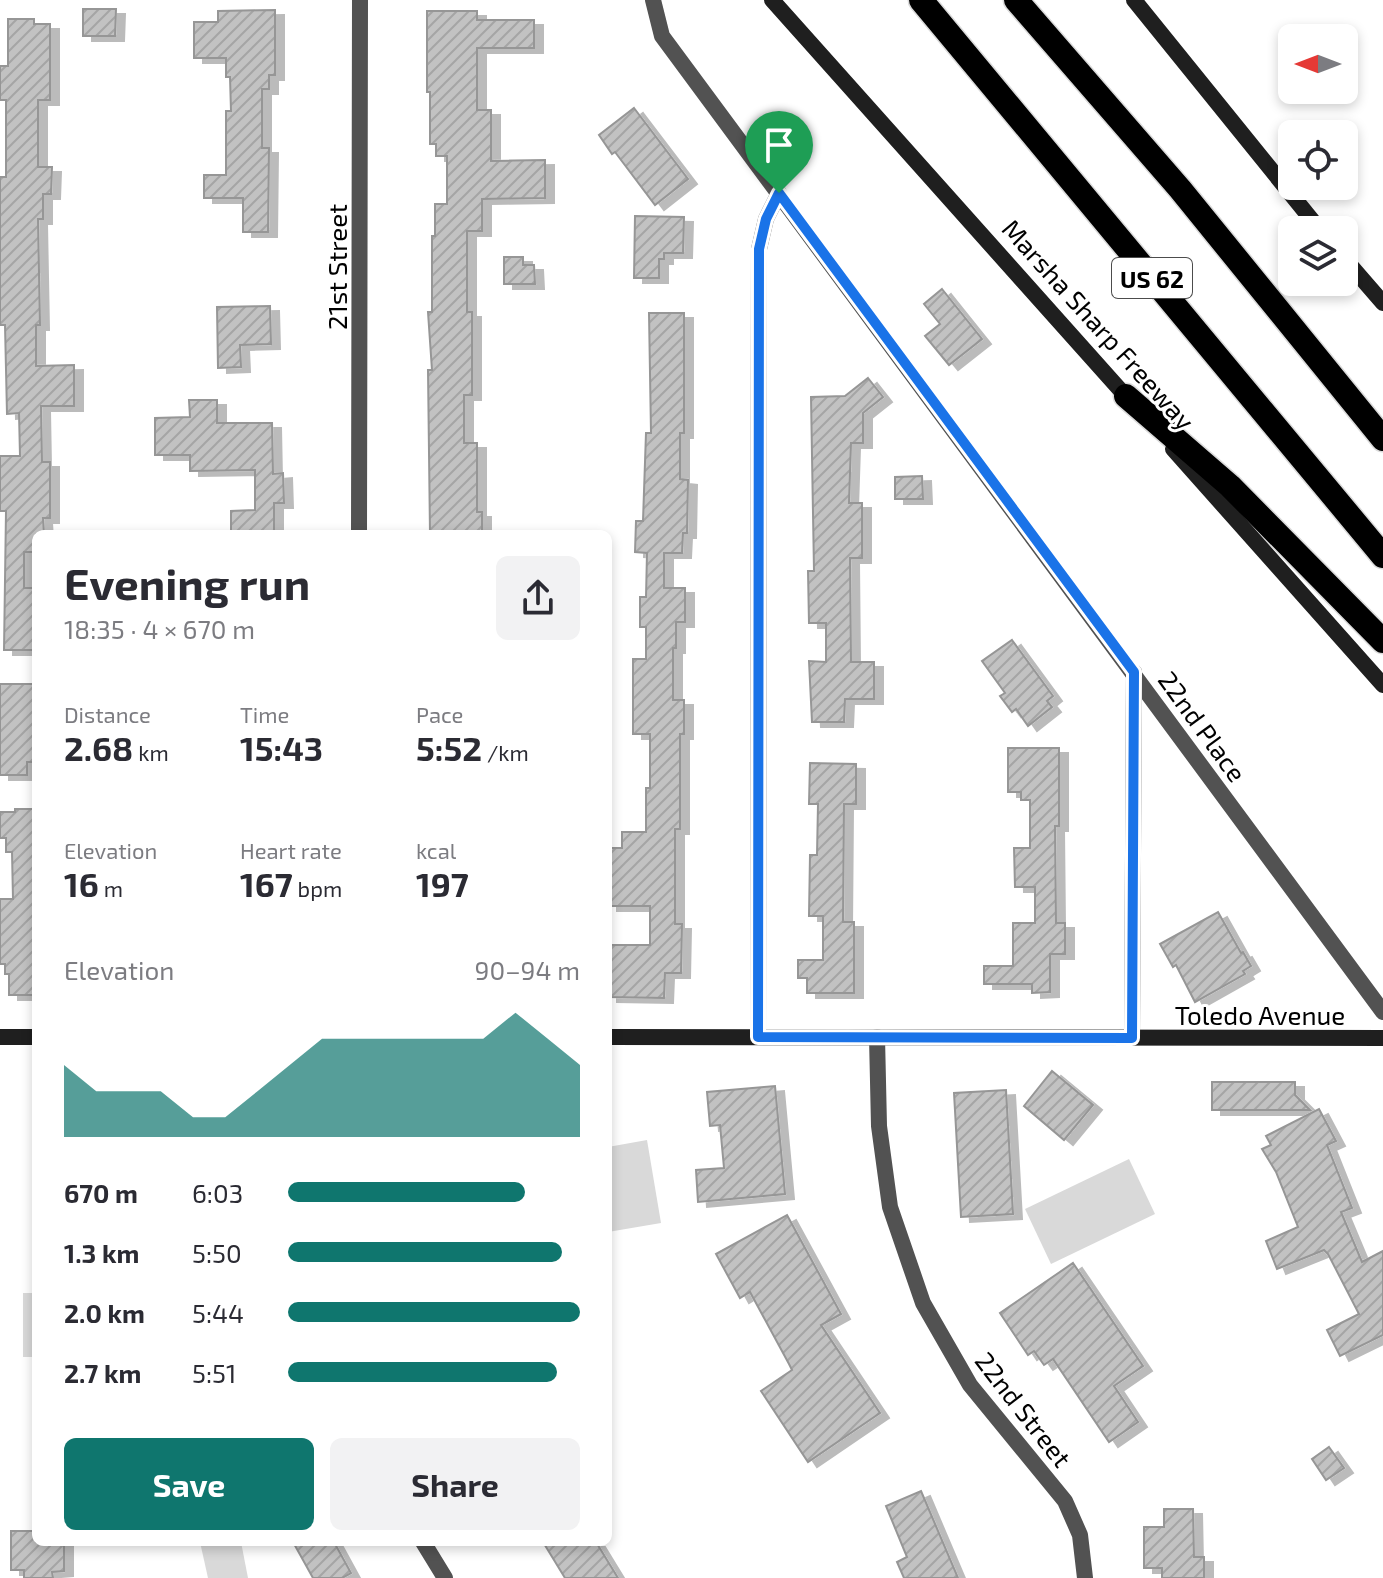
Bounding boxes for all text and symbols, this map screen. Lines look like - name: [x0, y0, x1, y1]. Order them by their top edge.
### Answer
- north arrow: [1278, 24, 1358, 104]
- map controls: [1278, 24, 1358, 296]
- pin: [745, 111, 813, 193]
- button: locate: [1278, 120, 1358, 200]
- icon: arrive: [757, 123, 801, 167]
- street label: 21st Street: [321, 204, 352, 330]
- street label: Marsha Sharp Freeway: [996, 213, 1202, 436]
- button: layers: [1278, 216, 1358, 296]
- road number: US 62: [1112, 258, 1192, 298]
- text: Evening run: [64, 556, 310, 609]
- button: share: [496, 556, 580, 640]
- text: 18:35 · 4 × 670 m: [64, 613, 255, 644]
- street label: 22nd Place: [1153, 665, 1253, 787]
- text: Distance: [64, 701, 151, 727]
- text: Time: [240, 701, 289, 727]
- text: Pace: [416, 701, 463, 727]
- text: 2.68: [64, 727, 133, 768]
- text: 15:43: [240, 727, 323, 768]
- text: 5:52: [416, 727, 482, 768]
- text: km: [133, 739, 169, 765]
- text: /km: [482, 739, 529, 765]
- text: Elevation: [64, 837, 157, 863]
- text: Heart rate: [240, 837, 342, 863]
- text: kcal: [416, 837, 456, 863]
- text: 16: [64, 863, 99, 904]
- text: 167: [240, 863, 293, 904]
- text: 197: [416, 863, 469, 904]
- text: m: [99, 875, 123, 901]
- text: bpm: [293, 875, 342, 901]
- text: Elevation: [64, 954, 174, 985]
- text: 90–94 m: [475, 954, 580, 985]
- street label: Toledo Avenue: [1175, 999, 1345, 1030]
- text: 670 m: [64, 1177, 138, 1208]
- text: 6:03: [192, 1177, 243, 1208]
- text: 1.3 km: [64, 1237, 139, 1268]
- text: 5:50: [192, 1237, 242, 1268]
- text: 2.0 km: [64, 1297, 145, 1328]
- text: 5:44: [192, 1297, 244, 1328]
- street label: 22nd Street: [970, 1345, 1079, 1473]
- text: 2.7 km: [64, 1357, 141, 1388]
- text: 5:51: [192, 1357, 236, 1388]
- button: Save: [64, 1438, 314, 1530]
- button: Share: [330, 1438, 580, 1530]

